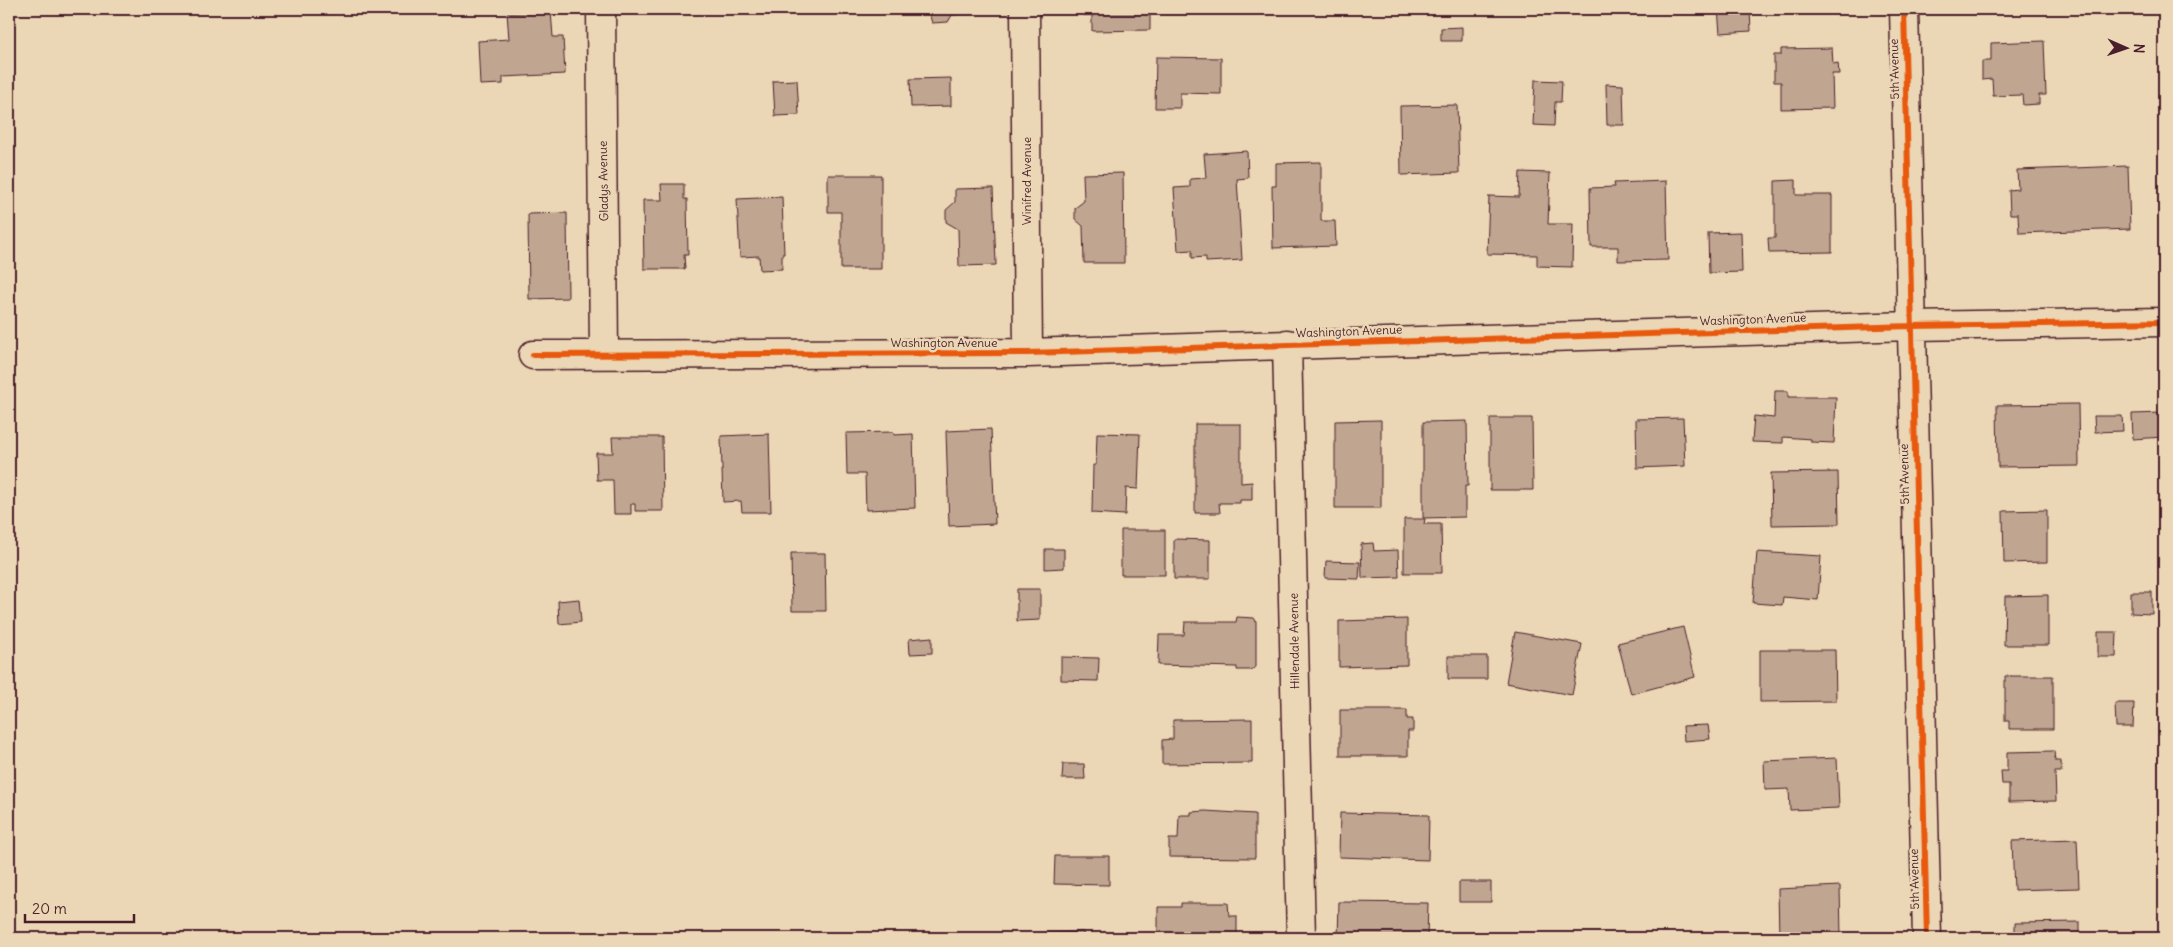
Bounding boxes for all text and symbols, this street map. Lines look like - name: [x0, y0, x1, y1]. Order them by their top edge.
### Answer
- north arrow: [2100, 22, 2150, 72]
- street label: 5th Avenue: [1886, 38, 1902, 100]
- text: N: [2130, 43, 2148, 54]
- street label: Winifred Avenue: [1019, 137, 1034, 225]
- street label: Gladys Avenue: [595, 141, 611, 221]
- street label: Washington Avenue: [1699, 310, 1807, 328]
- street label: Washington Avenue: [1295, 322, 1403, 340]
- street label: Washington Avenue: [891, 335, 997, 350]
- street label: 5th Avenue: [1896, 443, 1912, 505]
- street label: Hillendale Avenue: [1286, 593, 1302, 689]
- street label: 5th Avenue: [1906, 848, 1922, 910]
- scale bar: [25, 892, 134, 924]
- text: 20 m: [32, 899, 67, 918]

